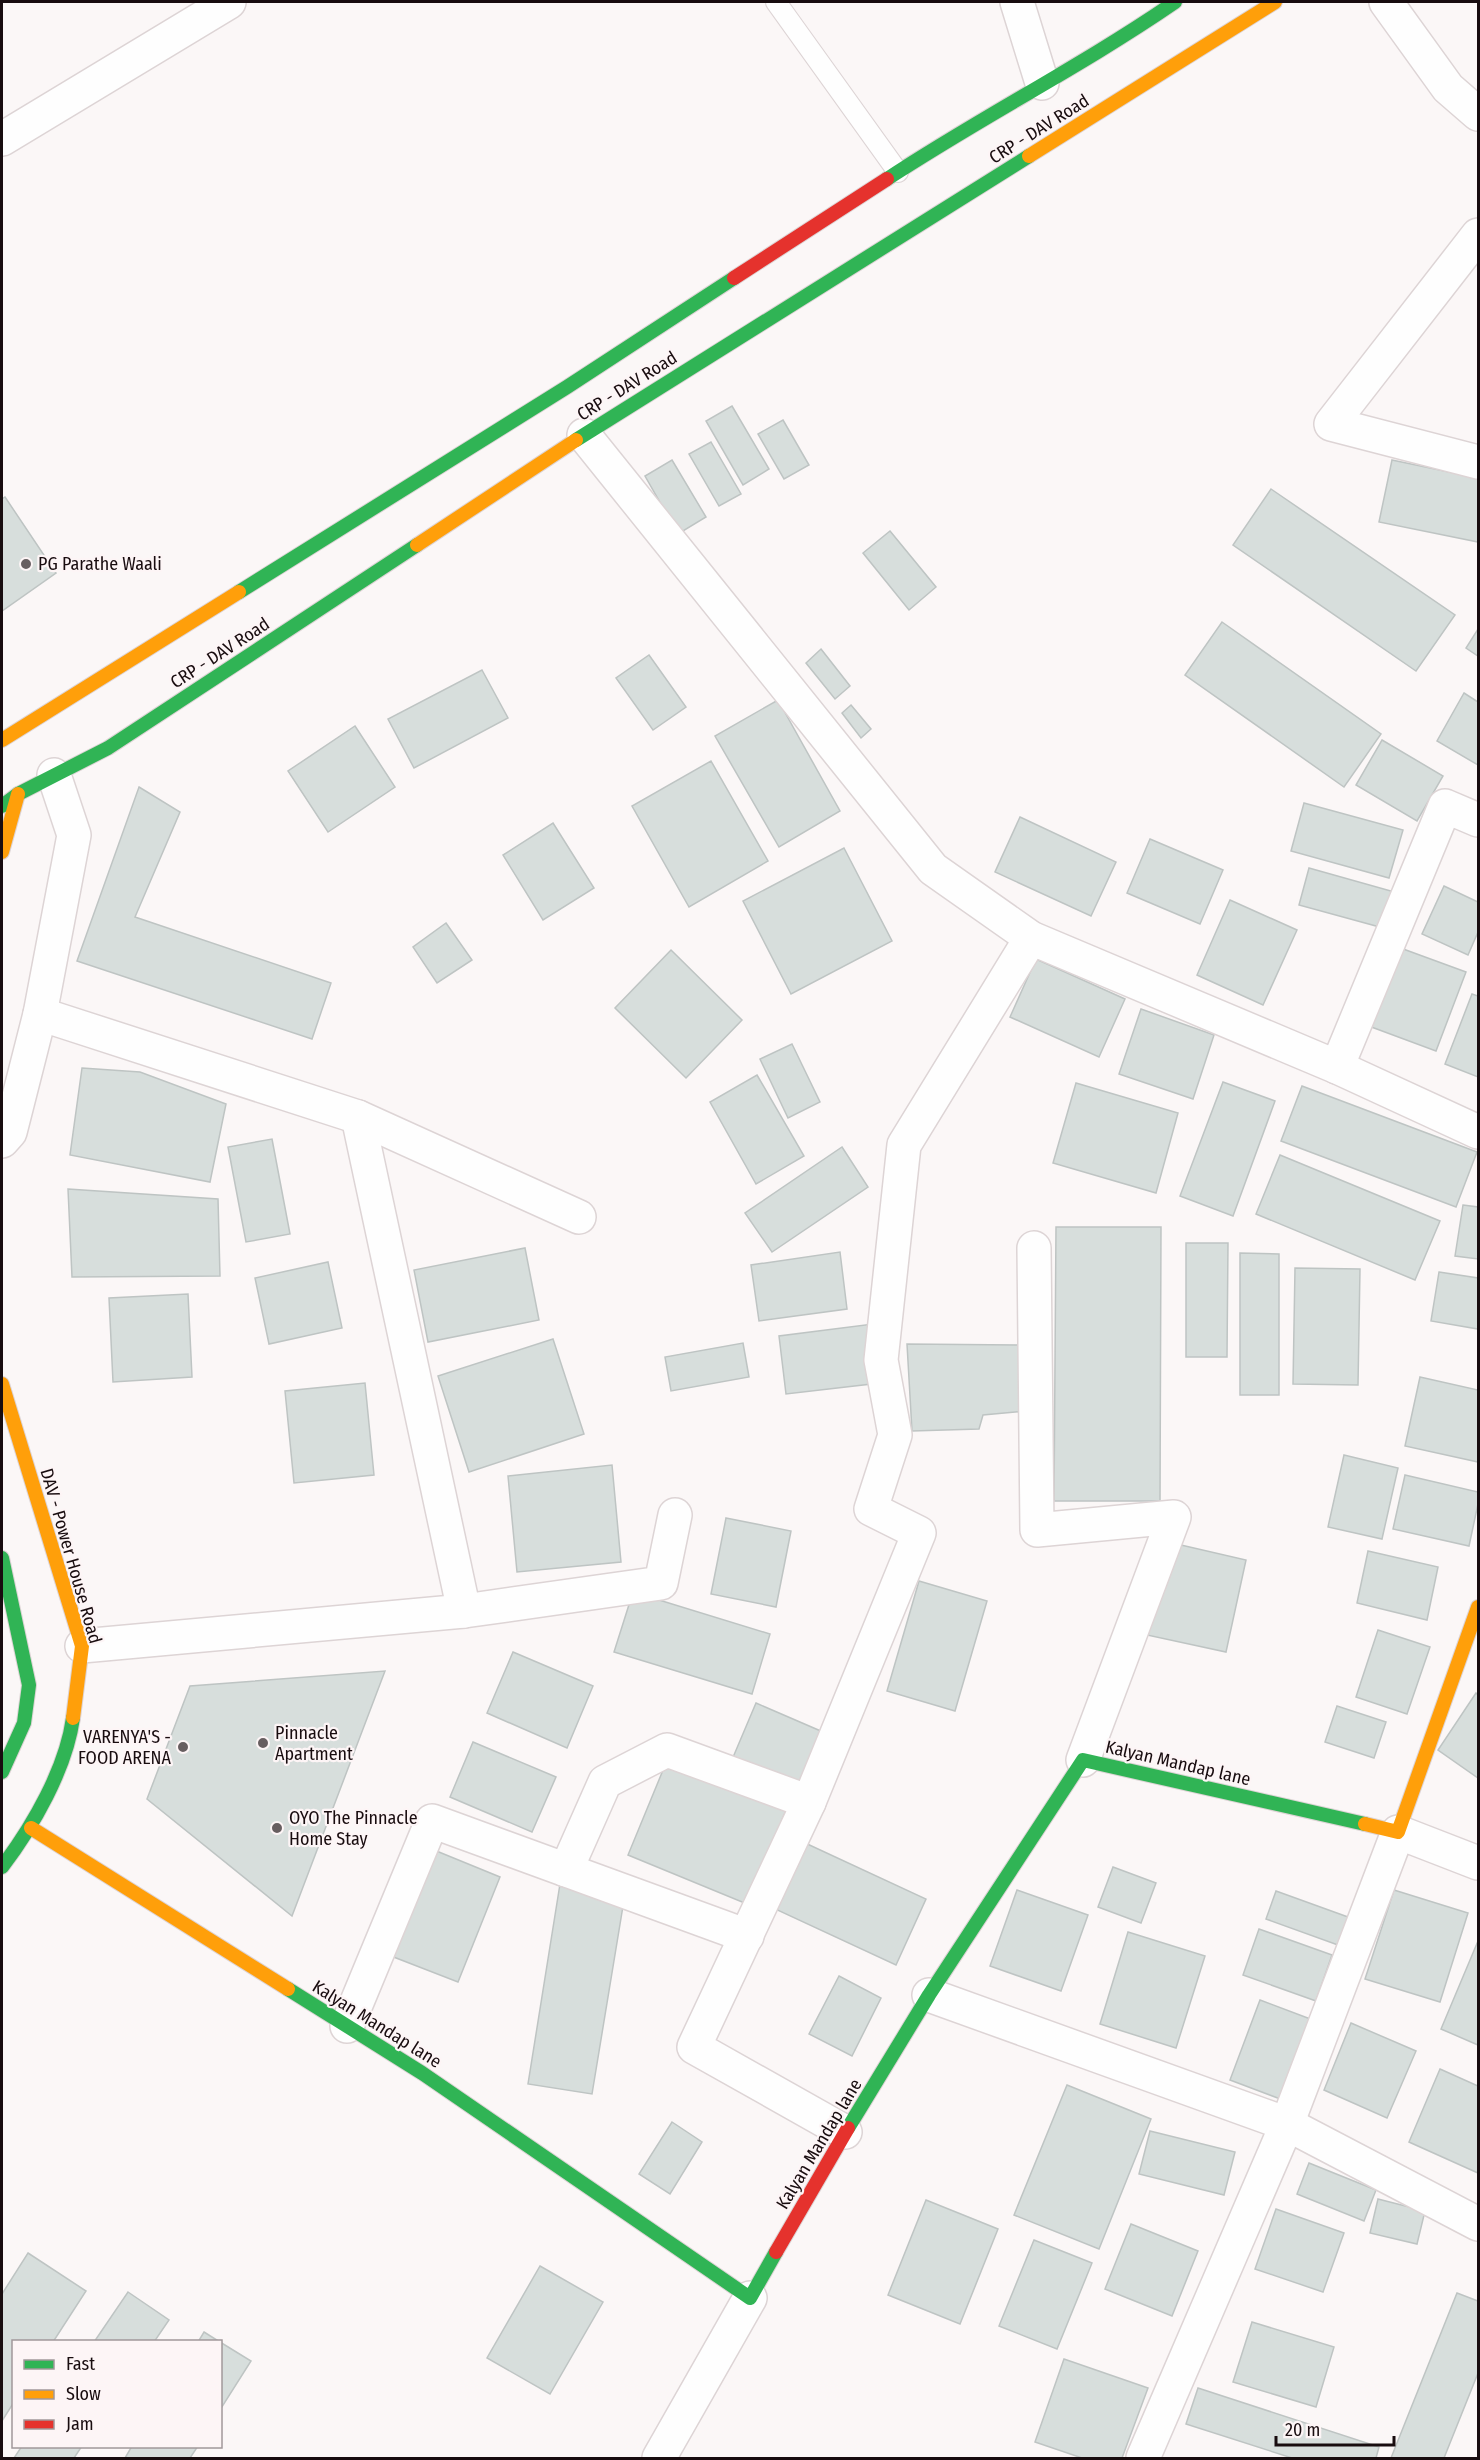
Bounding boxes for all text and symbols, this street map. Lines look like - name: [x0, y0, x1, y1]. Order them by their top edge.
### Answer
- street label: CRP - DAV Road: [985, 90, 1093, 168]
- street label: CRP - DAV Road: [573, 347, 681, 425]
- place label: PG Parathe Waali: [38, 553, 162, 575]
- marker: PG Parathe Waali: [19, 557, 33, 571]
- street label: CRP - DAV Road: [166, 613, 274, 693]
- street label: DAV - Power House Road: [35, 1466, 107, 1646]
- place label: Pinnacle Apartment: [275, 1722, 353, 1765]
- place label: VARENYA'S - FOOD ARENA: [78, 1726, 172, 1769]
- marker: Pinnacle Apartment: [256, 1736, 270, 1750]
- street label: Kalyan Mandap lane: [1103, 1736, 1253, 1790]
- marker: VARENYA'S - FOOD ARENA: [176, 1740, 190, 1754]
- place label: OYO The Pinnacle Home Stay: [289, 1807, 418, 1850]
- marker: OYO The Pinnacle Home Stay: [270, 1821, 284, 1835]
- street label: Kalyan Mandap lane: [308, 1975, 446, 2073]
- street label: Kalyan Mandap lane: [771, 2075, 867, 2213]
- legend: [12, 2340, 222, 2448]
- text: Fast: [66, 2353, 95, 2375]
- text: Slow: [66, 2383, 101, 2405]
- scale bar: [1276, 2409, 1394, 2447]
- text: Jam: [66, 2413, 94, 2435]
- text: 20 m: [1285, 2419, 1320, 2441]

